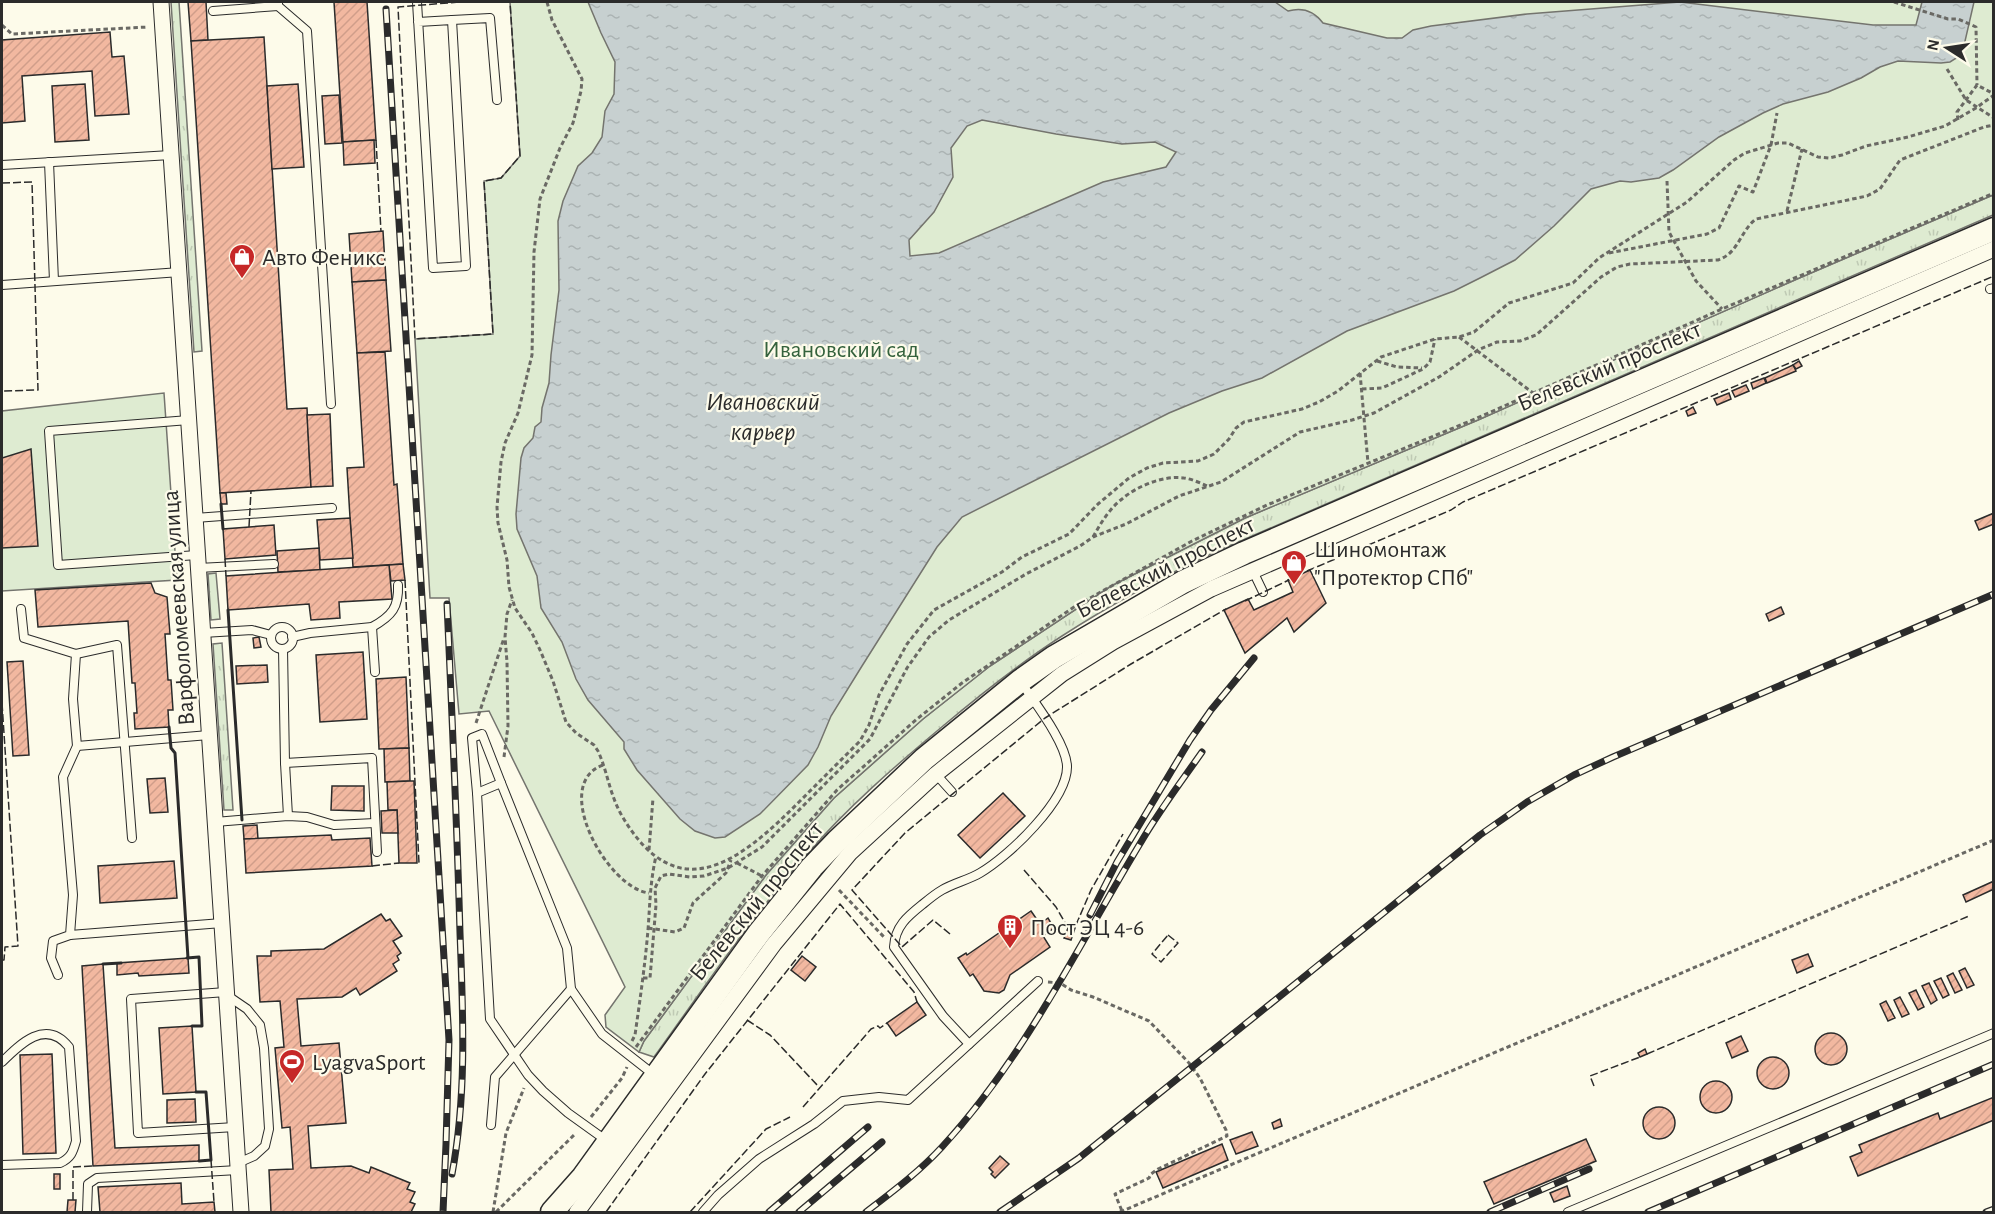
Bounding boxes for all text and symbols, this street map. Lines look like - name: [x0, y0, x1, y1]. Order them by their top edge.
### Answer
- north arrow: [1917, 18, 1977, 78]
- text: N: [1924, 38, 1942, 52]
- shop icon: Авто Феникс: [227, 242, 257, 280]
- place label: Авто Феникс: [262, 246, 385, 270]
- street label: Белевский проспект: [1514, 317, 1705, 416]
- park label: Ивановский сад: [763, 338, 919, 362]
- water label: Ивановский карьер: [706, 389, 820, 445]
- street label: Варфоломеевская улица: [159, 489, 199, 727]
- street label: Белевский проспект: [1072, 512, 1259, 623]
- place label: Шиномонтаж "Протектор СПб": [1314, 538, 1473, 590]
- shop icon: Шиномонтаж "Протектор СПб": [1279, 548, 1309, 586]
- street label: Белевский проспект: [686, 817, 828, 986]
- building icon: Пост ЭЦ 4-6: [995, 912, 1025, 950]
- place label: Пост ЭЦ 4-6: [1030, 916, 1144, 940]
- sports icon: LyagvaSport: [277, 1047, 307, 1085]
- place label: LyagvaSport: [312, 1051, 426, 1075]

